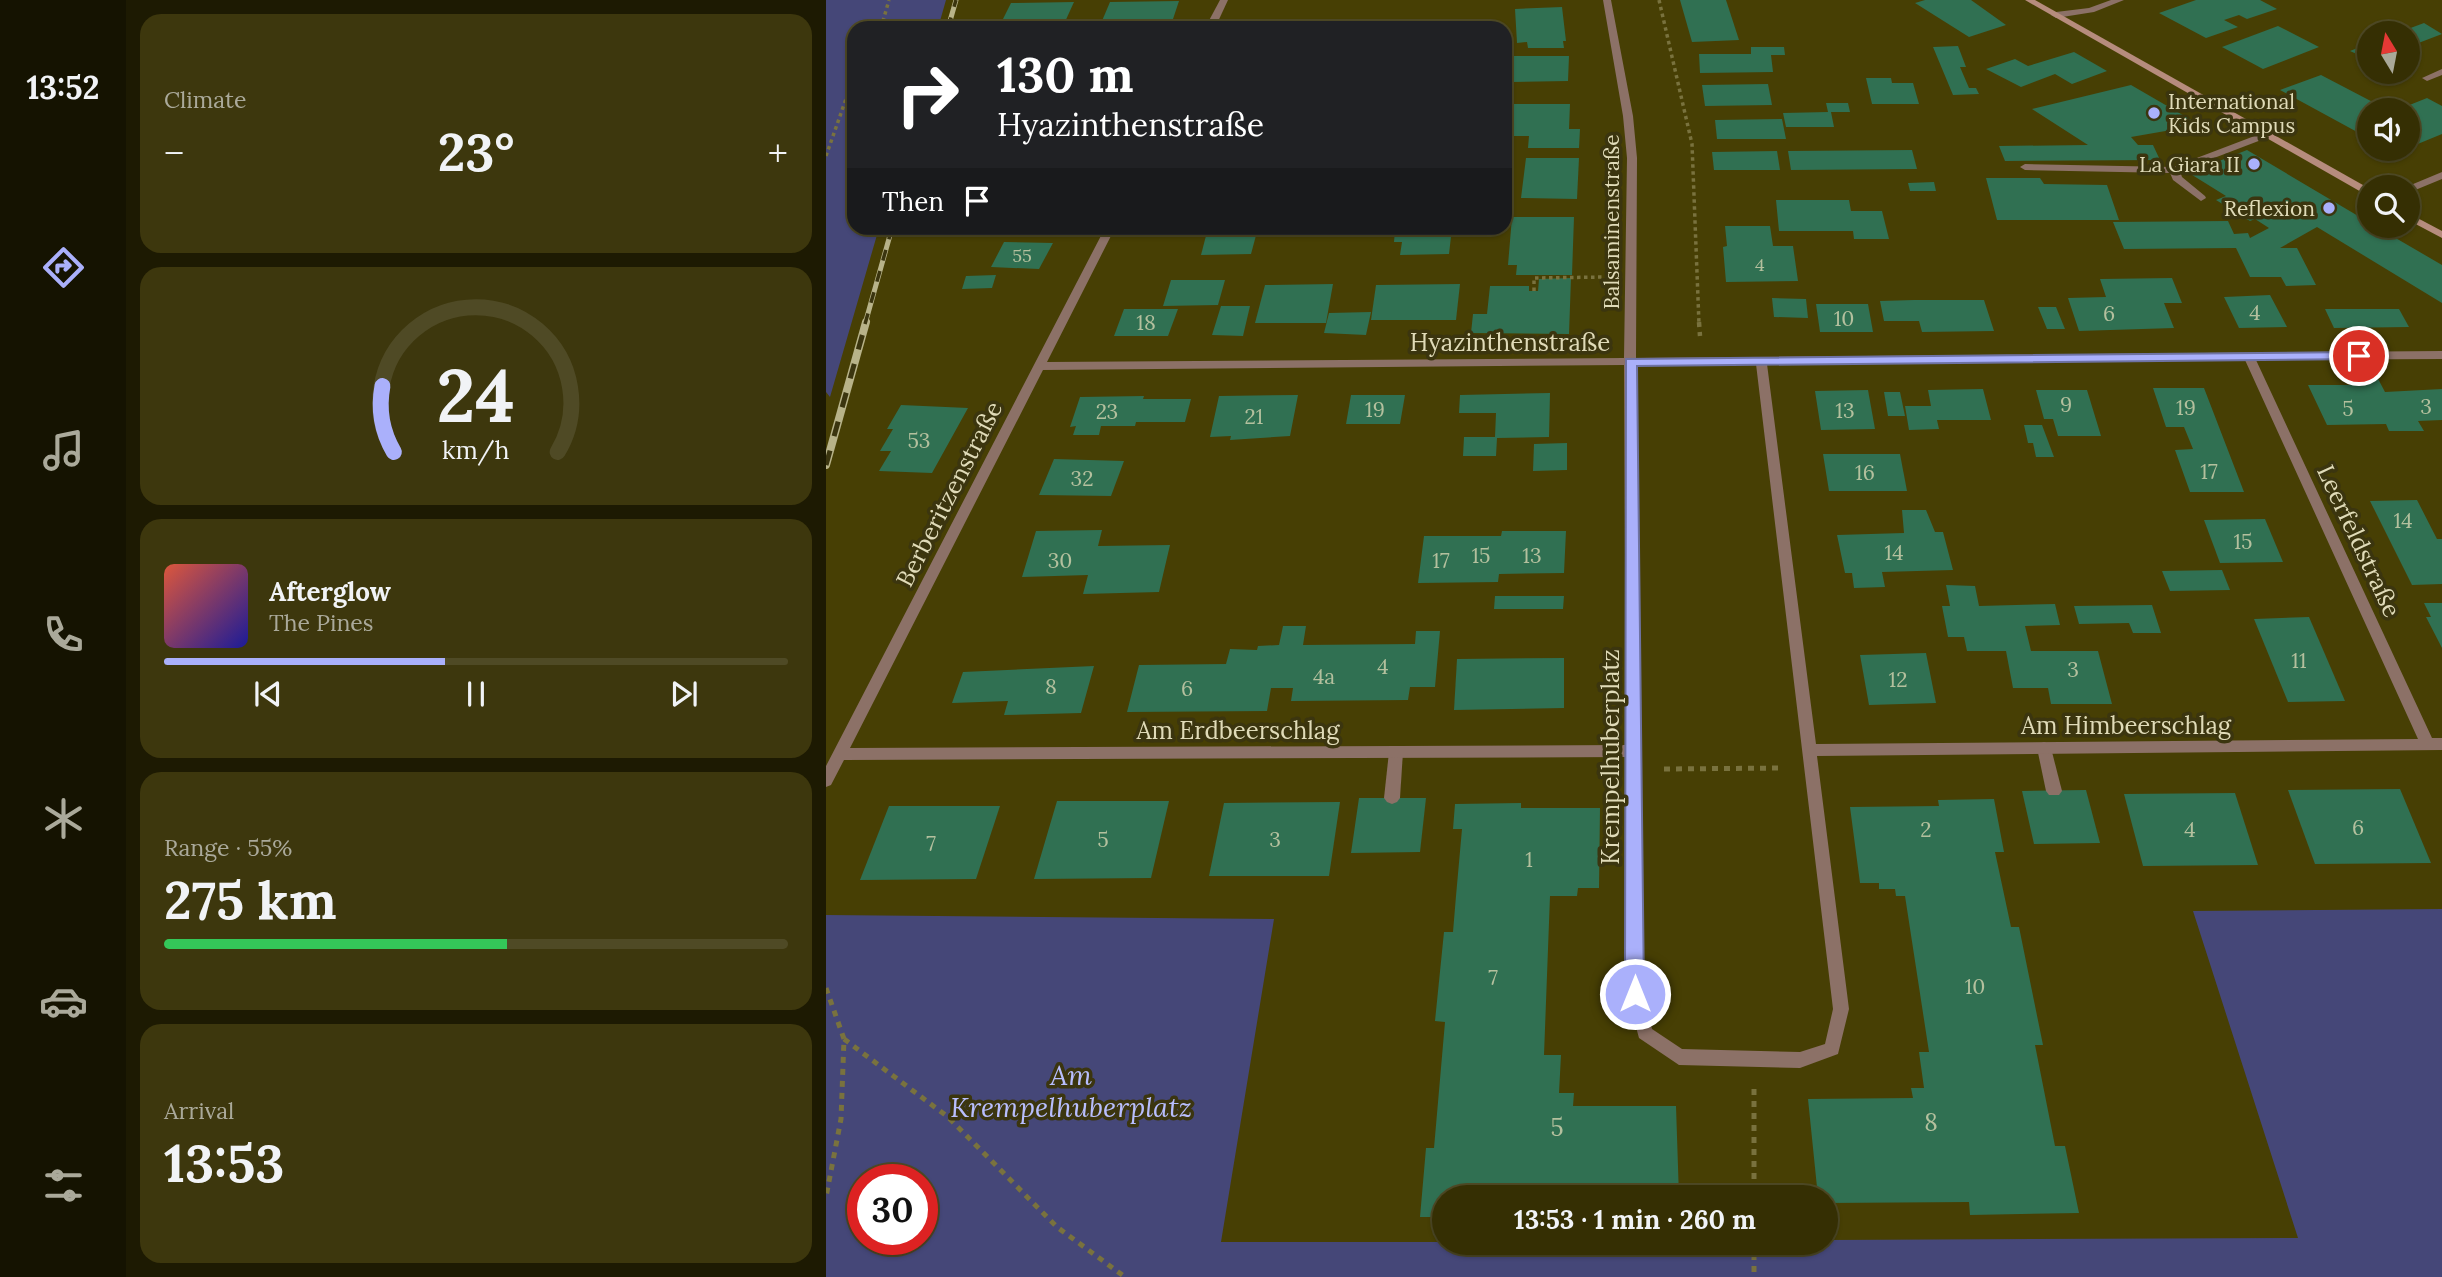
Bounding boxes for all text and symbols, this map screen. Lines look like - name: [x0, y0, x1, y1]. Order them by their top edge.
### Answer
- north arrow: [2357, 21, 2420, 84]
- map controls: [2357, 21, 2420, 238]
- text: 130 m: [997, 43, 1133, 105]
- icon: right: [882, 49, 973, 140]
- text: 13:52: [26, 67, 100, 108]
- text: Climate: [164, 85, 246, 114]
- place label: International Kids Campus: [2168, 88, 2295, 139]
- button: sound: [2357, 98, 2420, 161]
- text: Hyazinthenstraße: [997, 104, 1264, 145]
- marker: International Kids Campus: [2146, 105, 2162, 121]
- text: 23°: [438, 119, 514, 185]
- text: −: [164, 129, 184, 177]
- text: +: [768, 129, 788, 177]
- street label: Balsaminenstraße: [1598, 134, 1625, 310]
- place label: La Giara II: [2139, 151, 2240, 178]
- marker: La Giara II: [2246, 156, 2262, 172]
- button: search: [2357, 175, 2420, 238]
- icon: arrive: [958, 182, 996, 220]
- text: Then: [882, 185, 944, 218]
- place label: Reflexion: [2224, 195, 2315, 222]
- marker: Reflexion: [2321, 200, 2337, 216]
- icon: directions: [39, 243, 88, 292]
- house number: 55: [1012, 244, 1032, 267]
- house number: 4: [1755, 253, 1765, 276]
- house number: 4: [2249, 299, 2261, 326]
- house number: 6: [2103, 300, 2115, 327]
- house number: 10: [1834, 305, 1854, 332]
- house number: 18: [1136, 309, 1156, 336]
- pin: [2329, 326, 2389, 386]
- street label: Hyazinthenstraße: [1410, 327, 1610, 358]
- icon: arrive: [2340, 337, 2378, 375]
- text: 24: [437, 349, 515, 442]
- house number: 9: [2060, 391, 2072, 418]
- house number: 3: [2420, 393, 2432, 420]
- house number: 19: [2176, 394, 2196, 421]
- house number: 5: [2342, 395, 2354, 422]
- street label: Berberitzenstraße: [889, 396, 1009, 592]
- house number: 19: [1365, 396, 1385, 423]
- house number: 13: [1835, 397, 1855, 424]
- house number: 23: [1096, 398, 1118, 425]
- house number: 21: [1245, 403, 1263, 430]
- icon: music: [39, 426, 88, 475]
- house number: 53: [907, 427, 931, 454]
- text: km/h: [442, 434, 510, 466]
- house number: 17: [2200, 458, 2218, 485]
- house number: 16: [1855, 459, 1875, 486]
- street label: Leerfeldstraße: [2310, 460, 2408, 622]
- house number: 32: [1071, 465, 1093, 492]
- house number: 14: [2393, 507, 2413, 534]
- house number: 15: [2233, 528, 2253, 555]
- house number: 14: [1884, 539, 1904, 566]
- house number: 15: [1471, 542, 1491, 569]
- house number: 13: [1522, 542, 1542, 569]
- house number: 30: [1048, 547, 1072, 574]
- house number: 17: [1432, 547, 1450, 574]
- text: Afterglow: [269, 575, 391, 608]
- text: The Pines: [269, 608, 374, 637]
- icon: phone: [39, 610, 88, 659]
- house number: 11: [2291, 647, 2307, 674]
- street label: Krempelhuberplatz: [1595, 649, 1626, 865]
- house number: 4: [1377, 653, 1389, 680]
- house number: 3: [2067, 656, 2079, 683]
- house number: 4a: [1313, 663, 1335, 690]
- house number: 12: [1889, 666, 1907, 693]
- house number: 8: [1045, 673, 1057, 700]
- icon: previous: [249, 675, 287, 713]
- icon: pause: [457, 675, 495, 713]
- icon: next: [665, 675, 703, 713]
- house number: 6: [1181, 675, 1193, 702]
- street label: Am Himbeerschlag: [2020, 710, 2232, 741]
- street label: Am Erdbeerschlag: [1136, 715, 1340, 746]
- icon: climate: [39, 794, 88, 843]
- house number: 6: [2352, 814, 2364, 841]
- house number: 2: [1920, 816, 1932, 843]
- house number: 4: [2184, 816, 2196, 843]
- house number: 5: [1097, 826, 1109, 853]
- house number: 3: [1269, 826, 1281, 853]
- house number: 7: [926, 830, 936, 857]
- text: Range · 55%: [164, 833, 292, 862]
- house number: 1: [1525, 846, 1533, 873]
- text: 275 km: [164, 867, 337, 933]
- position arrow: [1598, 957, 1672, 1031]
- house number: 7: [1488, 964, 1498, 991]
- house number: 10: [1965, 973, 1985, 1000]
- icon: car: [39, 977, 88, 1026]
- park label: Am Krempelhuberplatz: [950, 1057, 1192, 1125]
- text: Arrival: [164, 1096, 234, 1125]
- house number: 8: [1924, 1107, 1938, 1138]
- house number: 5: [1550, 1112, 1564, 1143]
- text: 13:53: [164, 1130, 284, 1196]
- icon: filters: [39, 1161, 88, 1210]
- speed limit sign: 30: [847, 1164, 938, 1255]
- text: 13:53 · 1 min · 260 m: [1514, 1203, 1756, 1236]

